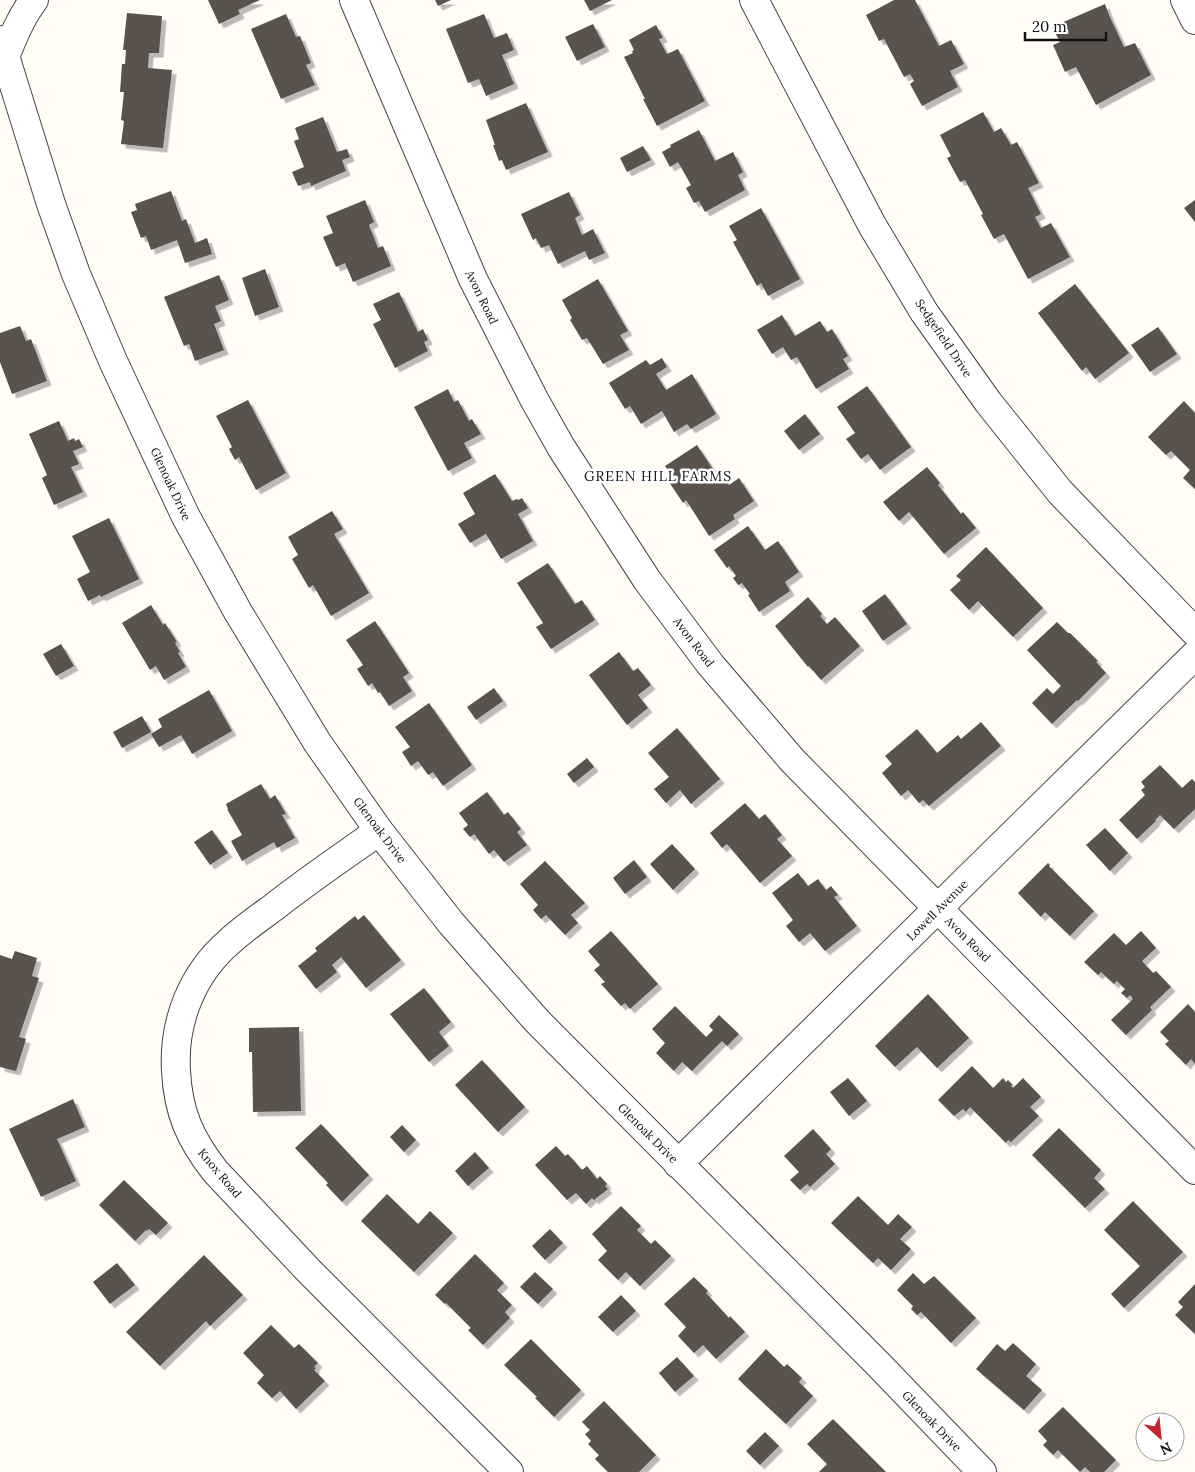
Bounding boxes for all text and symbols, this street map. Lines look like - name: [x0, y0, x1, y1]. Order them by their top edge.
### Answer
- scale bar: [1025, 10, 1106, 42]
- text: 20 m: [1032, 17, 1067, 36]
- street label: Avon Road: [462, 266, 502, 327]
- street label: Sedgefield Drive: [912, 296, 976, 380]
- street label: Glenoak Drive: [148, 445, 195, 523]
- district label: GREEN HILL FARMS: [584, 467, 732, 485]
- street label: Avon Road: [670, 613, 718, 670]
- street label: Glenoak Drive: [350, 794, 410, 866]
- street label: Lowell Avenue: [903, 876, 971, 944]
- street label: Avon Road: [941, 912, 994, 965]
- street label: Glenoak Drive: [615, 1100, 682, 1167]
- street label: Knox Road: [195, 1145, 245, 1201]
- street label: Glenoak Drive: [899, 1387, 965, 1455]
- north arrow: [1135, 1412, 1185, 1462]
- text: N: [1157, 1438, 1175, 1459]

